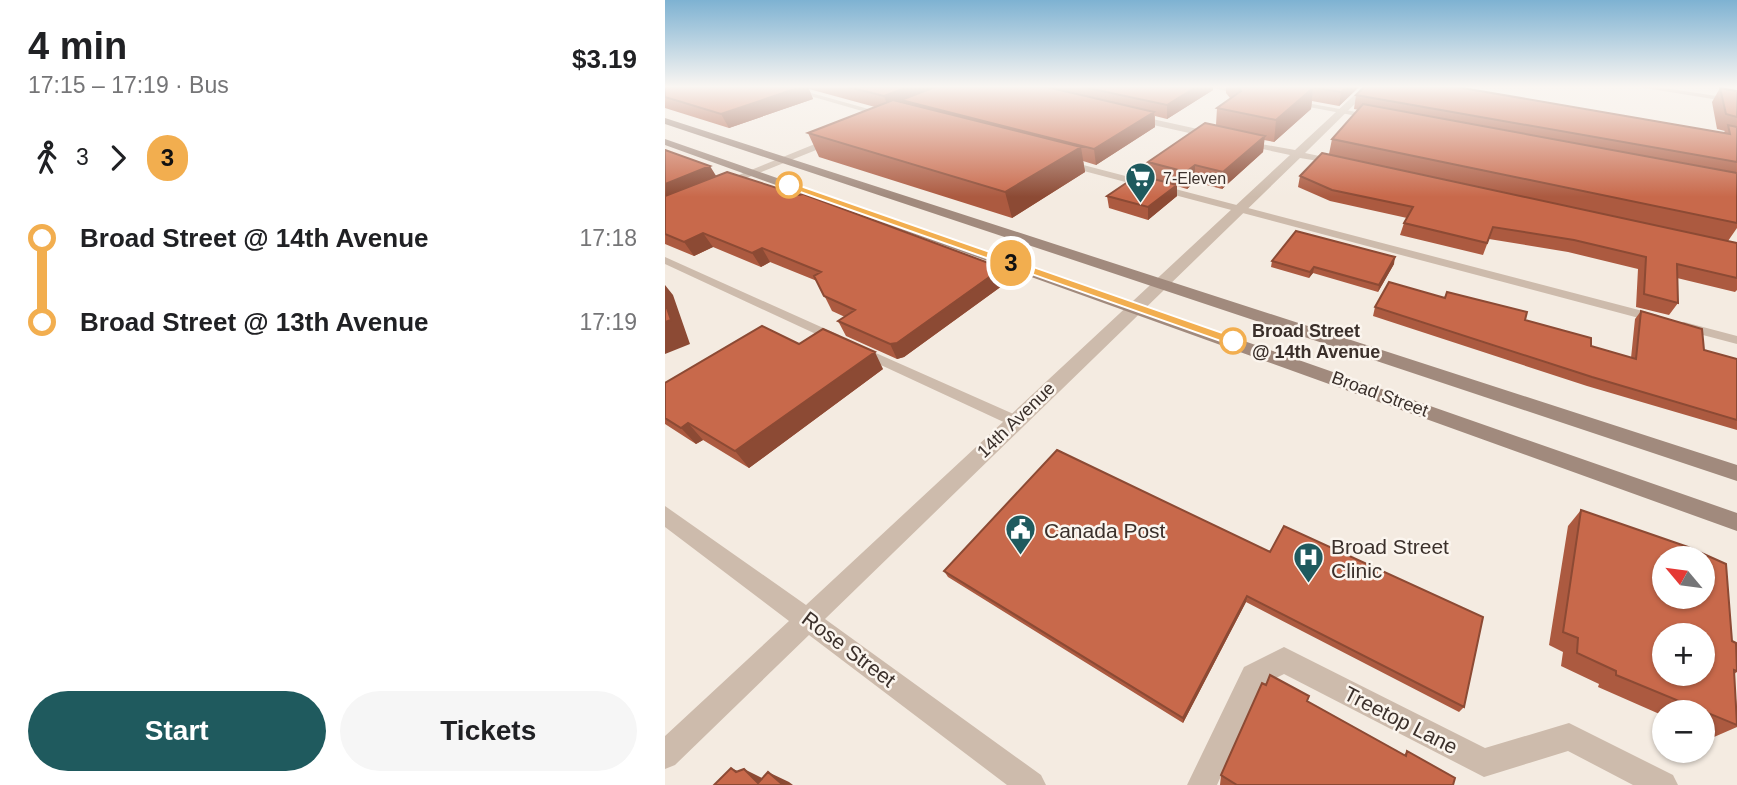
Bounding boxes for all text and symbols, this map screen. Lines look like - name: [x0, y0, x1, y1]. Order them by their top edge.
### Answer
- text: 4 min: [28, 25, 127, 67]
- text: $3.19: [572, 44, 637, 74]
- text: 17:15 – 17:19 · Bus: [28, 72, 229, 98]
- icon: walk: [28, 139, 66, 177]
- icon: forward: [99, 139, 137, 177]
- text: 3: [76, 144, 89, 170]
- text: 3: [161, 144, 174, 171]
- supermarket icon: 7-Eleven: [1123, 161, 1157, 205]
- place label: 7-Eleven: [1163, 170, 1226, 187]
- unlabelled marker: [776, 172, 802, 198]
- text: Broad Street @ 14th Avenue: [80, 223, 429, 253]
- text: 17:18: [579, 225, 637, 251]
- line badge: 3: [988, 240, 1034, 286]
- text: 3: [1004, 249, 1018, 276]
- text: Broad Street @ 13th Avenue: [80, 307, 429, 337]
- text: 17:19: [579, 309, 637, 335]
- place label: Broad Street @ 14th Avenue: [1252, 321, 1380, 362]
- marker: Broad Street @ 14th Avenue: [1220, 328, 1246, 354]
- street label: Broad Street: [1329, 367, 1431, 421]
- street label: 14th Avenue: [973, 378, 1059, 462]
- public building icon: Canada Post: [1004, 513, 1038, 557]
- place label: Canada Post: [1044, 519, 1166, 542]
- place label: Broad Street Clinic: [1331, 535, 1449, 582]
- hospital icon: Broad Street Clinic: [1291, 541, 1325, 585]
- north arrow: [1652, 546, 1715, 609]
- map controls: [1652, 546, 1715, 763]
- street label: Rose Street: [798, 606, 900, 692]
- button: +: [1652, 623, 1715, 686]
- street label: Treetop Lane: [1340, 682, 1462, 758]
- button: Start: [28, 691, 326, 771]
- button: Tickets: [340, 691, 637, 771]
- button: −: [1652, 700, 1715, 763]

